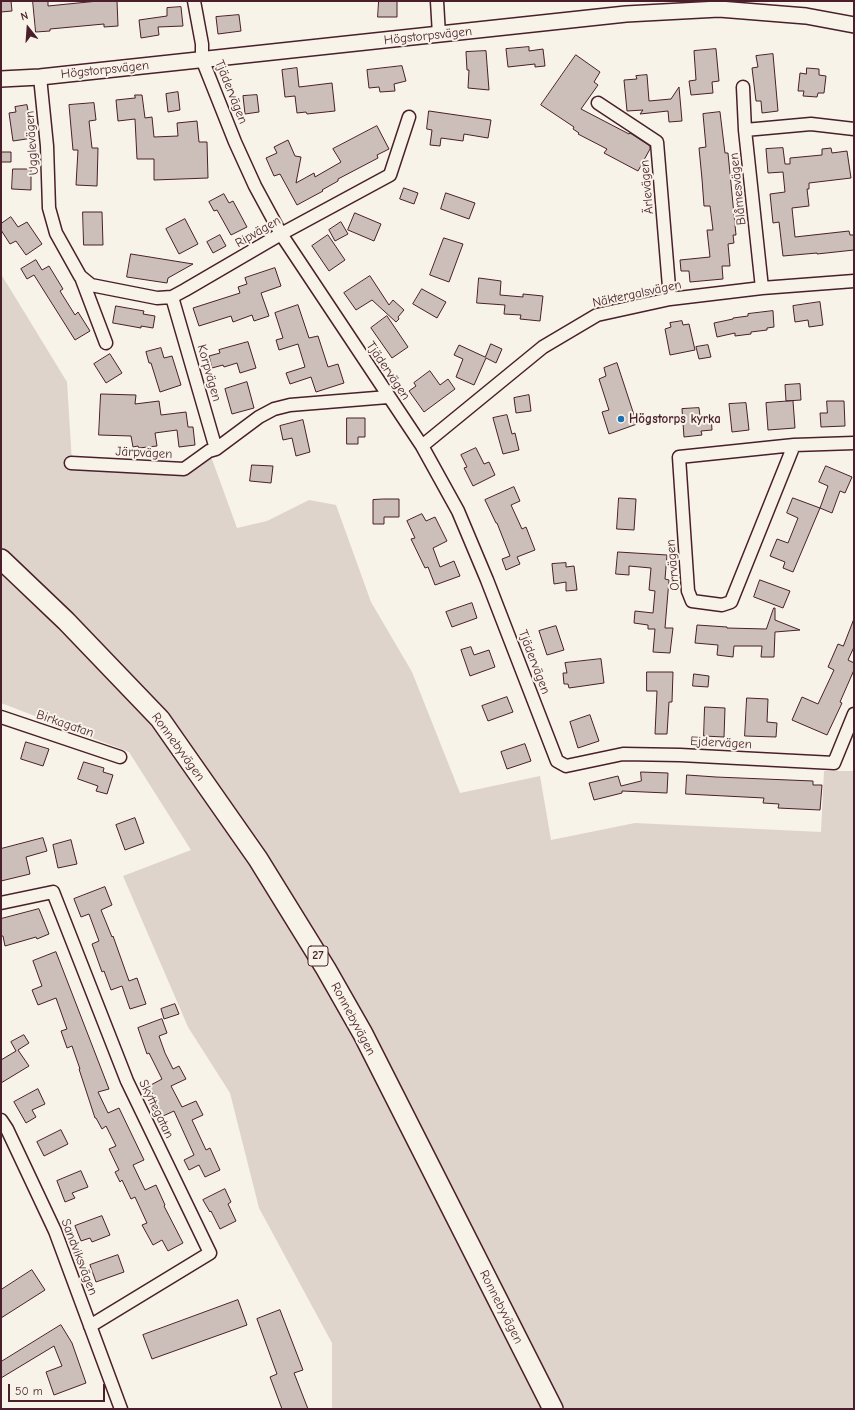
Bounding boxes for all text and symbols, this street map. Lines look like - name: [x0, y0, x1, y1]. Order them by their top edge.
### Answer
- north arrow: [8, 8, 48, 48]
- text: N: [19, 9, 30, 23]
- street label: Högstorpsvägen: [383, 24, 473, 48]
- street label: Högstorpsvägen: [60, 58, 150, 82]
- street label: Tjädervägen: [211, 58, 251, 126]
- street label: Ugglevägen: [22, 110, 42, 176]
- street label: Blåmesvägen: [726, 152, 750, 226]
- street label: Ärlevägen: [637, 159, 657, 215]
- street label: Ripvägen: [232, 213, 284, 251]
- street label: Näktergalsvägen: [591, 277, 683, 311]
- street label: Tjädervägen: [363, 339, 413, 403]
- street label: Korpvägen: [193, 343, 225, 403]
- place label: Högstorps kyrka: [629, 411, 721, 427]
- marker: Högstorps kyrka: [616, 414, 626, 424]
- street label: Järpvägen: [115, 444, 173, 462]
- street label: Orrvägen: [663, 539, 683, 591]
- street label: Tjädervägen: [515, 628, 553, 696]
- street label: Birkagatan: [34, 707, 96, 741]
- street label: Ronnebyvägen: [148, 710, 208, 784]
- street label: Ejdervägen: [690, 734, 752, 752]
- road number: 27: [308, 946, 328, 966]
- street label: Ronnebyvägen: [327, 980, 379, 1058]
- street label: Skyttegatan: [135, 1077, 177, 1141]
- street label: Sandviksvägen: [57, 1217, 101, 1297]
- street label: Ronnebyvägen: [476, 1268, 526, 1346]
- scale bar: [10, 1376, 107, 1402]
- text: 50 m: [15, 1384, 43, 1398]

